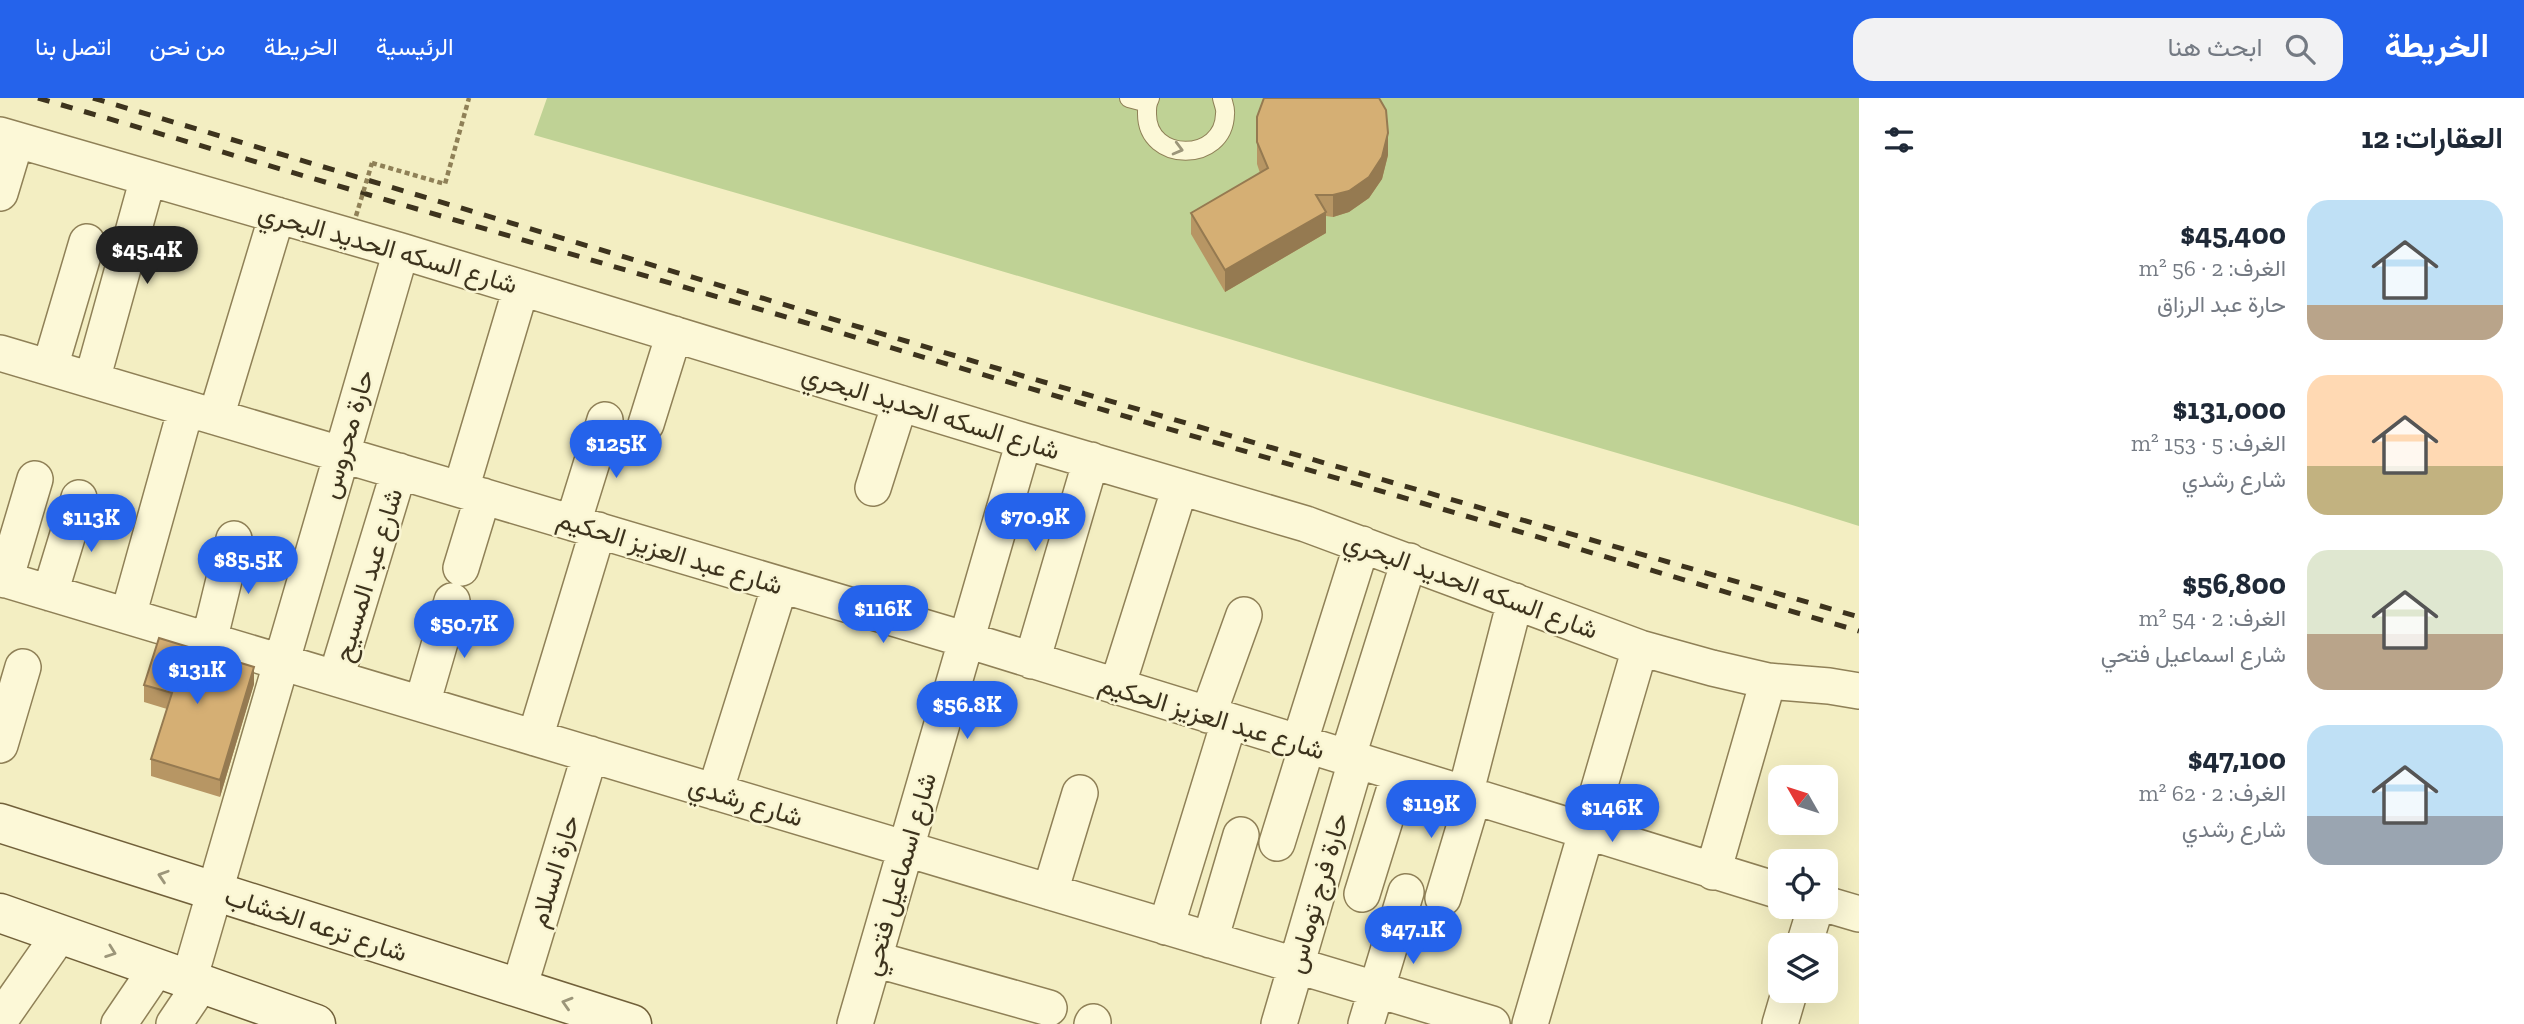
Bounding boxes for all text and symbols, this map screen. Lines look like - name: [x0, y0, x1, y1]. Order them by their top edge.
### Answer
- search box: [1853, 18, 2343, 81]
- text: الخريطة: [2385, 26, 2489, 65]
- icon: search: [2281, 30, 2319, 68]
- text: ابحث هنا: [2167, 31, 2263, 63]
- text: اتصل بنا: [35, 32, 112, 61]
- text: من نحن: [150, 32, 226, 61]
- text: الخريطة: [264, 32, 338, 61]
- text: الرئيسية: [376, 32, 453, 61]
- text: العقارات: 12: [2361, 120, 2503, 156]
- icon: filters: [1880, 121, 1918, 159]
- one-way arrow: [1171, 141, 1183, 155]
- street label: شارع السكه الحديد البحري: [253, 196, 521, 305]
- text: $45,400: [2180, 216, 2286, 252]
- pin: $45.4K: [90, 226, 204, 286]
- icon: home: [2363, 228, 2447, 312]
- text: $45.4K: [112, 235, 182, 263]
- text: الغرف: 2 · 56 m²: [2139, 254, 2286, 282]
- text: حارة عبد الرزاق: [2157, 290, 2286, 318]
- street label: شارع السكه الحديد البحري: [797, 358, 1064, 471]
- street label: حارة محروس: [313, 366, 381, 502]
- text: $131,000: [2173, 391, 2286, 427]
- icon: home: [2363, 403, 2447, 487]
- pin: $125K: [567, 420, 665, 480]
- text: $125K: [586, 429, 646, 457]
- text: الغرف: 5 · 153 m²: [2131, 429, 2286, 457]
- text: شارع رشدي: [2182, 465, 2286, 493]
- street label: شارع عبد المسيح: [326, 484, 411, 666]
- pin: $113K: [42, 494, 140, 554]
- pin: $70.9K: [978, 494, 1092, 553]
- street label: شارع عبد العزيز الحكيم: [553, 502, 787, 603]
- text: $70.9K: [1001, 502, 1069, 530]
- text: $113K: [62, 503, 120, 531]
- street label: شارع السكه الحديد البحري: [1338, 524, 1602, 651]
- pin: $85.5K: [191, 536, 305, 596]
- text: $85.5K: [214, 545, 282, 573]
- text: $56,800: [2182, 566, 2286, 602]
- icon: home: [2363, 578, 2447, 662]
- pin: $116K: [834, 586, 932, 645]
- text: $116K: [854, 594, 912, 622]
- pin: $50.7K: [407, 601, 521, 660]
- text: الغرف: 2 · 54 m²: [2139, 604, 2286, 632]
- text: $50.7K: [430, 609, 498, 637]
- text: شارع اسماعيل فتحي: [2101, 640, 2286, 668]
- pin: $131K: [148, 646, 246, 706]
- text: $131K: [168, 655, 226, 683]
- street label: شارع عبد العزيز الحكيم: [1095, 667, 1329, 768]
- pin: $56.8K: [910, 682, 1024, 741]
- text: $56.8K: [933, 690, 1001, 718]
- text: $47,100: [2188, 741, 2286, 777]
- icon: home: [2363, 753, 2447, 837]
- north arrow: [1768, 765, 1838, 835]
- map controls: [1768, 765, 1838, 1003]
- street label: شارع رشدي: [684, 768, 807, 838]
- street label: شارع اسماعيل فتحي: [855, 769, 948, 980]
- text: الغرف: 2 · 62 m²: [2139, 779, 2286, 807]
- pin: $119K: [1382, 780, 1480, 840]
- pin: $146K: [1563, 784, 1661, 844]
- text: $119K: [1402, 789, 1460, 817]
- text: $146K: [1581, 793, 1643, 821]
- street label: حارة فرج توماس: [1279, 809, 1357, 977]
- street label: حارة السلام: [522, 811, 587, 931]
- text: شارع رشدي: [2182, 815, 2286, 843]
- button: locate: [1768, 849, 1838, 919]
- one-way arrow: [157, 869, 169, 884]
- street label: شارع ترعه الخشاب: [220, 879, 411, 970]
- pin: $47.1K: [1356, 906, 1470, 966]
- text: $47.1K: [1381, 915, 1445, 943]
- button: layers: [1768, 933, 1838, 1003]
- one-way arrow: [104, 944, 116, 958]
- one-way arrow: [561, 997, 573, 1012]

